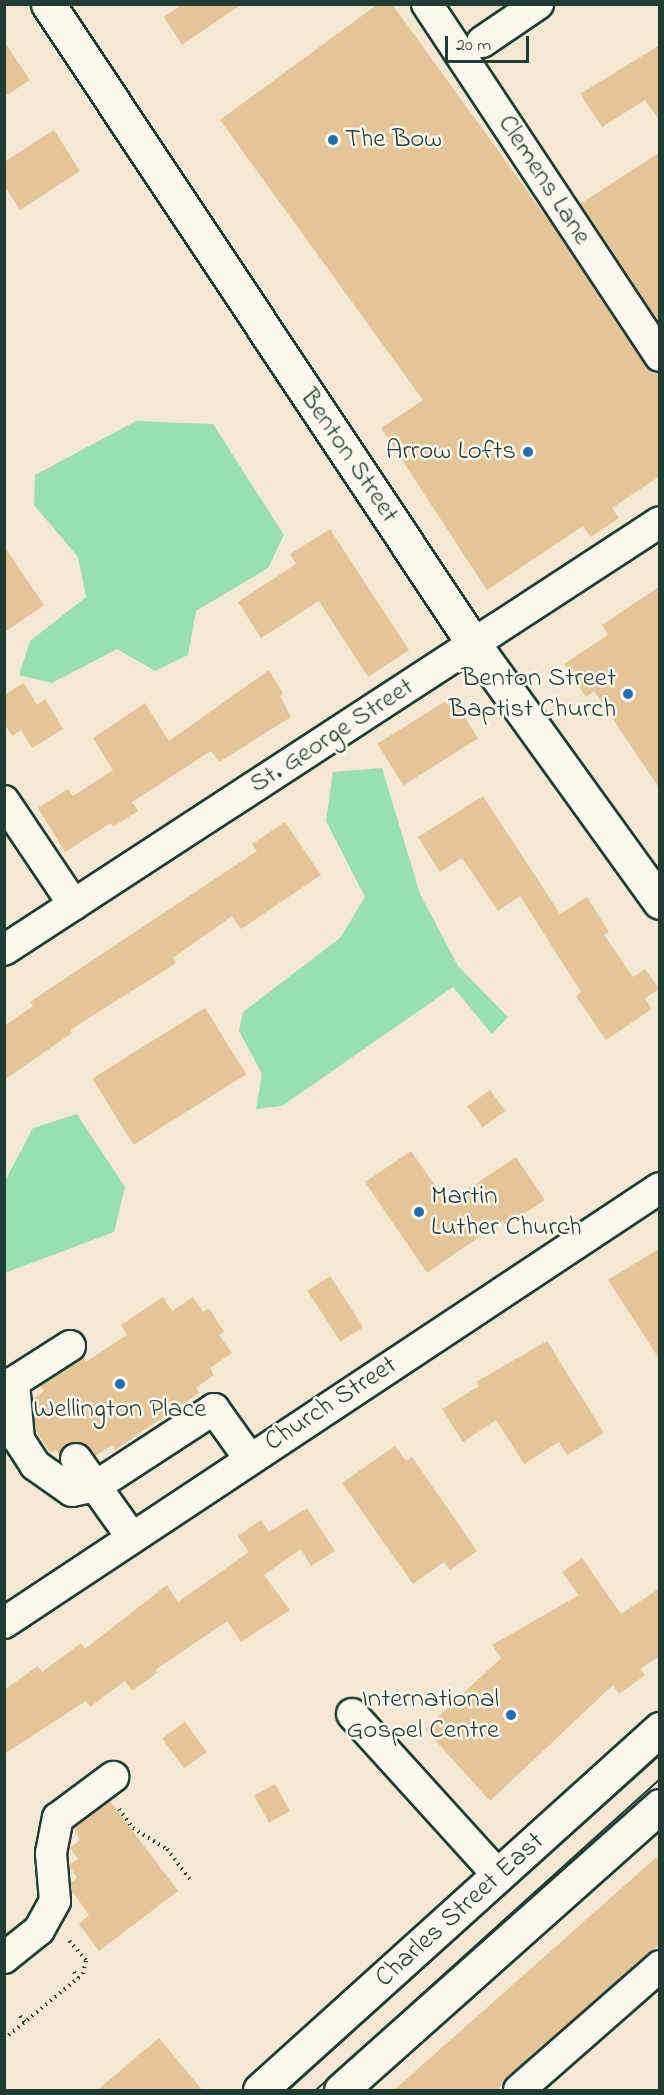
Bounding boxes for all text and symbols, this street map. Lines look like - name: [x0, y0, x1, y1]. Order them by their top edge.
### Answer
- scale bar: [448, 24, 532, 62]
- text: 20 m: [456, 33, 491, 59]
- street label: Clemens Lane: [490, 109, 598, 251]
- place label: The Bow: [345, 124, 442, 156]
- marker: The Bow: [326, 133, 340, 147]
- street label: Benton Street: [292, 383, 406, 529]
- place label: Arrow Lofts: [386, 436, 516, 468]
- marker: Arrow Lofts: [521, 445, 535, 459]
- place label: Benton Street Baptist Church: [449, 662, 616, 725]
- street label: St. George Street: [244, 671, 420, 801]
- marker: Benton Street Baptist Church: [621, 687, 635, 701]
- place label: Martin Luther Church: [431, 1180, 582, 1243]
- marker: Martin Luther Church: [412, 1205, 426, 1219]
- street label: Church Street: [259, 1349, 403, 1459]
- marker: Wellington Place: [113, 1377, 127, 1391]
- place label: Wellington Place: [34, 1394, 206, 1426]
- place label: International Gospel Centre: [346, 1683, 499, 1746]
- marker: International Gospel Centre: [504, 1708, 518, 1722]
- street label: Charles Street East: [369, 1826, 551, 1994]

